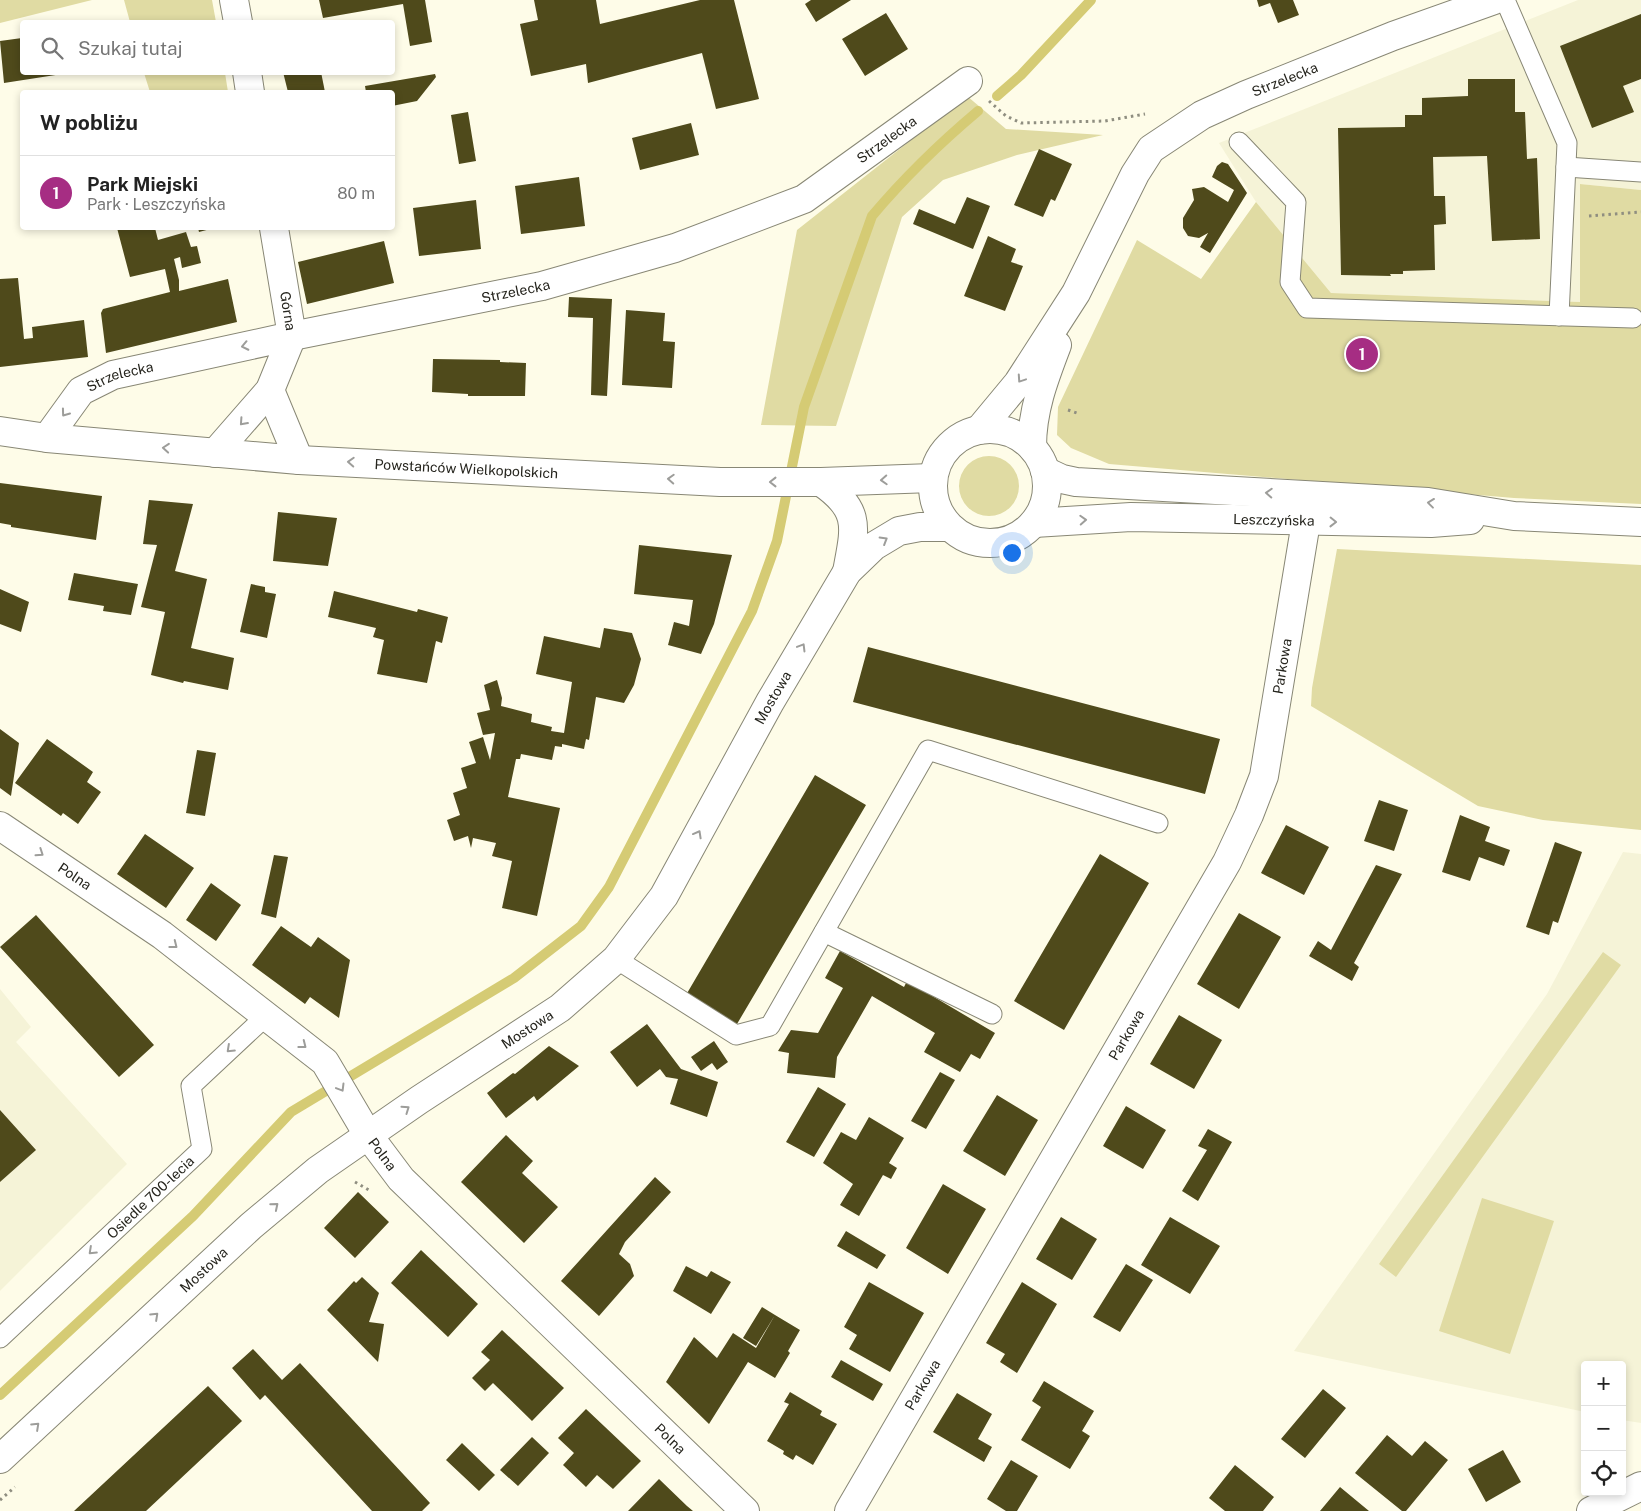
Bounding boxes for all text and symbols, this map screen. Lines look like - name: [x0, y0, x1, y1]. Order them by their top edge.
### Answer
- search box: [20, 20, 395, 75]
- icon: search: [38, 34, 66, 62]
- text: Szukaj tutaj: [78, 37, 183, 59]
- street label: Strzelecka: [1249, 59, 1320, 100]
- text: W pobliżu: [40, 110, 138, 135]
- street label: Strzelecka: [854, 113, 919, 166]
- text: Park Miejski: [87, 173, 198, 195]
- text: 1: [53, 184, 59, 203]
- text: 80 m: [337, 184, 375, 203]
- text: Park · Leszczyńska: [87, 195, 226, 214]
- street label: Strzelecka: [480, 276, 552, 306]
- street label: Górna: [277, 290, 299, 332]
- pin: 1: [1346, 335, 1378, 373]
- one-way arrow: [240, 340, 249, 351]
- street label: Strzelecka: [84, 358, 155, 395]
- one-way arrow: [1018, 373, 1028, 382]
- one-way arrow: [62, 407, 71, 416]
- one-way arrow: [240, 416, 249, 425]
- one-way arrow: [162, 443, 170, 454]
- street label: Powstańców Wielkopolskich: [374, 456, 558, 482]
- one-way arrow: [347, 457, 355, 468]
- one-way arrow: [667, 474, 675, 485]
- one-way arrow: [879, 474, 887, 485]
- one-way arrow: [768, 477, 776, 487]
- one-way arrow: [1265, 487, 1273, 498]
- one-way arrow: [1427, 498, 1435, 509]
- street label: Leszczyńska: [1233, 511, 1315, 529]
- one-way arrow: [1079, 514, 1087, 525]
- one-way arrow: [1330, 517, 1337, 527]
- one-way arrow: [878, 536, 887, 546]
- your location: [999, 540, 1025, 566]
- street label: Parkowa: [1270, 637, 1295, 695]
- one-way arrow: [796, 643, 806, 652]
- street label: Mostowa: [751, 668, 795, 727]
- one-way arrow: [692, 831, 702, 840]
- one-way arrow: [35, 847, 44, 856]
- street label: Polna: [55, 859, 94, 893]
- one-way arrow: [169, 939, 178, 948]
- street label: Mostowa: [498, 1007, 556, 1052]
- street label: Parkowa: [1105, 1007, 1147, 1063]
- one-way arrow: [297, 1039, 306, 1047]
- one-way arrow: [227, 1043, 236, 1052]
- one-way arrow: [334, 1083, 344, 1092]
- one-way arrow: [400, 1106, 409, 1115]
- street label: Polna: [365, 1135, 400, 1174]
- street label: Osiedle 700-lecia: [104, 1153, 197, 1242]
- one-way arrow: [270, 1203, 279, 1212]
- street label: Mostowa: [177, 1244, 231, 1296]
- one-way arrow: [89, 1245, 98, 1254]
- one-way arrow: [150, 1312, 159, 1321]
- street label: Parkowa: [901, 1357, 943, 1413]
- map controls: [1581, 1361, 1626, 1496]
- button: +: [1581, 1361, 1626, 1406]
- button: −: [1581, 1406, 1626, 1451]
- street label: Polna: [651, 1420, 689, 1457]
- one-way arrow: [30, 1423, 39, 1432]
- button: locate: [1581, 1451, 1626, 1496]

